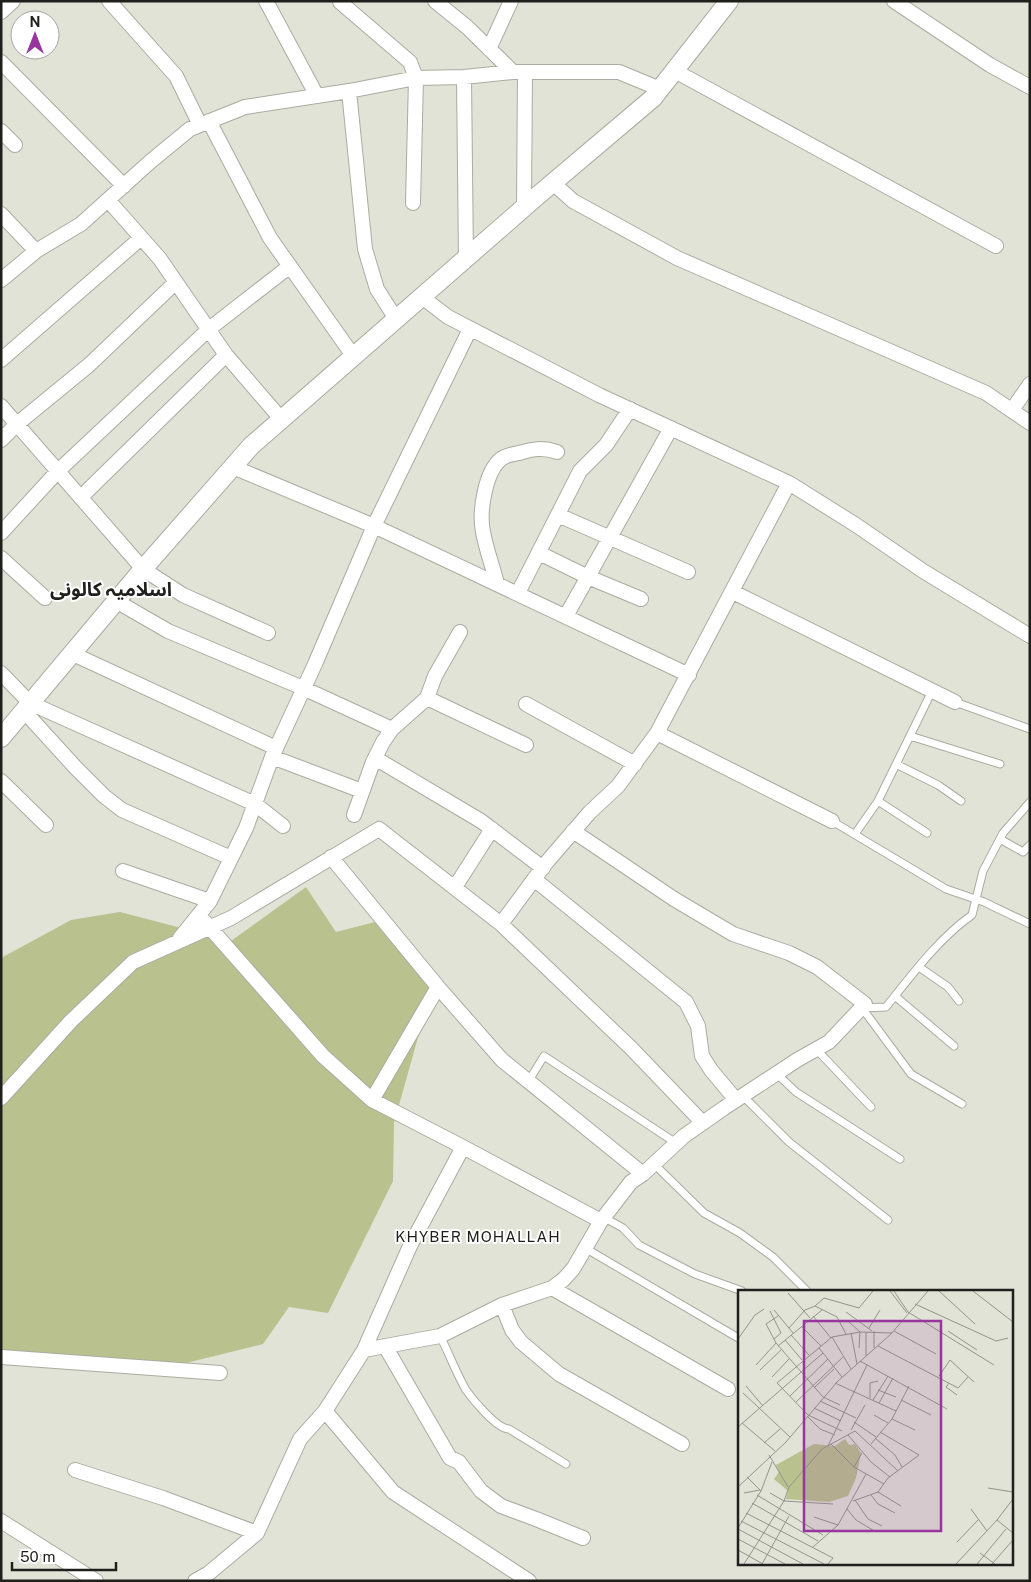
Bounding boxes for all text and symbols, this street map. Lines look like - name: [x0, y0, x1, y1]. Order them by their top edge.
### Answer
- north arrow: [10, 10, 60, 60]
- text: N: [30, 14, 40, 30]
- district label: اسلامیہ کالونی: [50, 578, 172, 600]
- district label: KHYBER MOHALLAH: [395, 1228, 561, 1245]
- inset map: [738, 1290, 1014, 1564]
- scale bar: [12, 1540, 116, 1572]
- text: 50 m: [20, 1548, 55, 1565]

